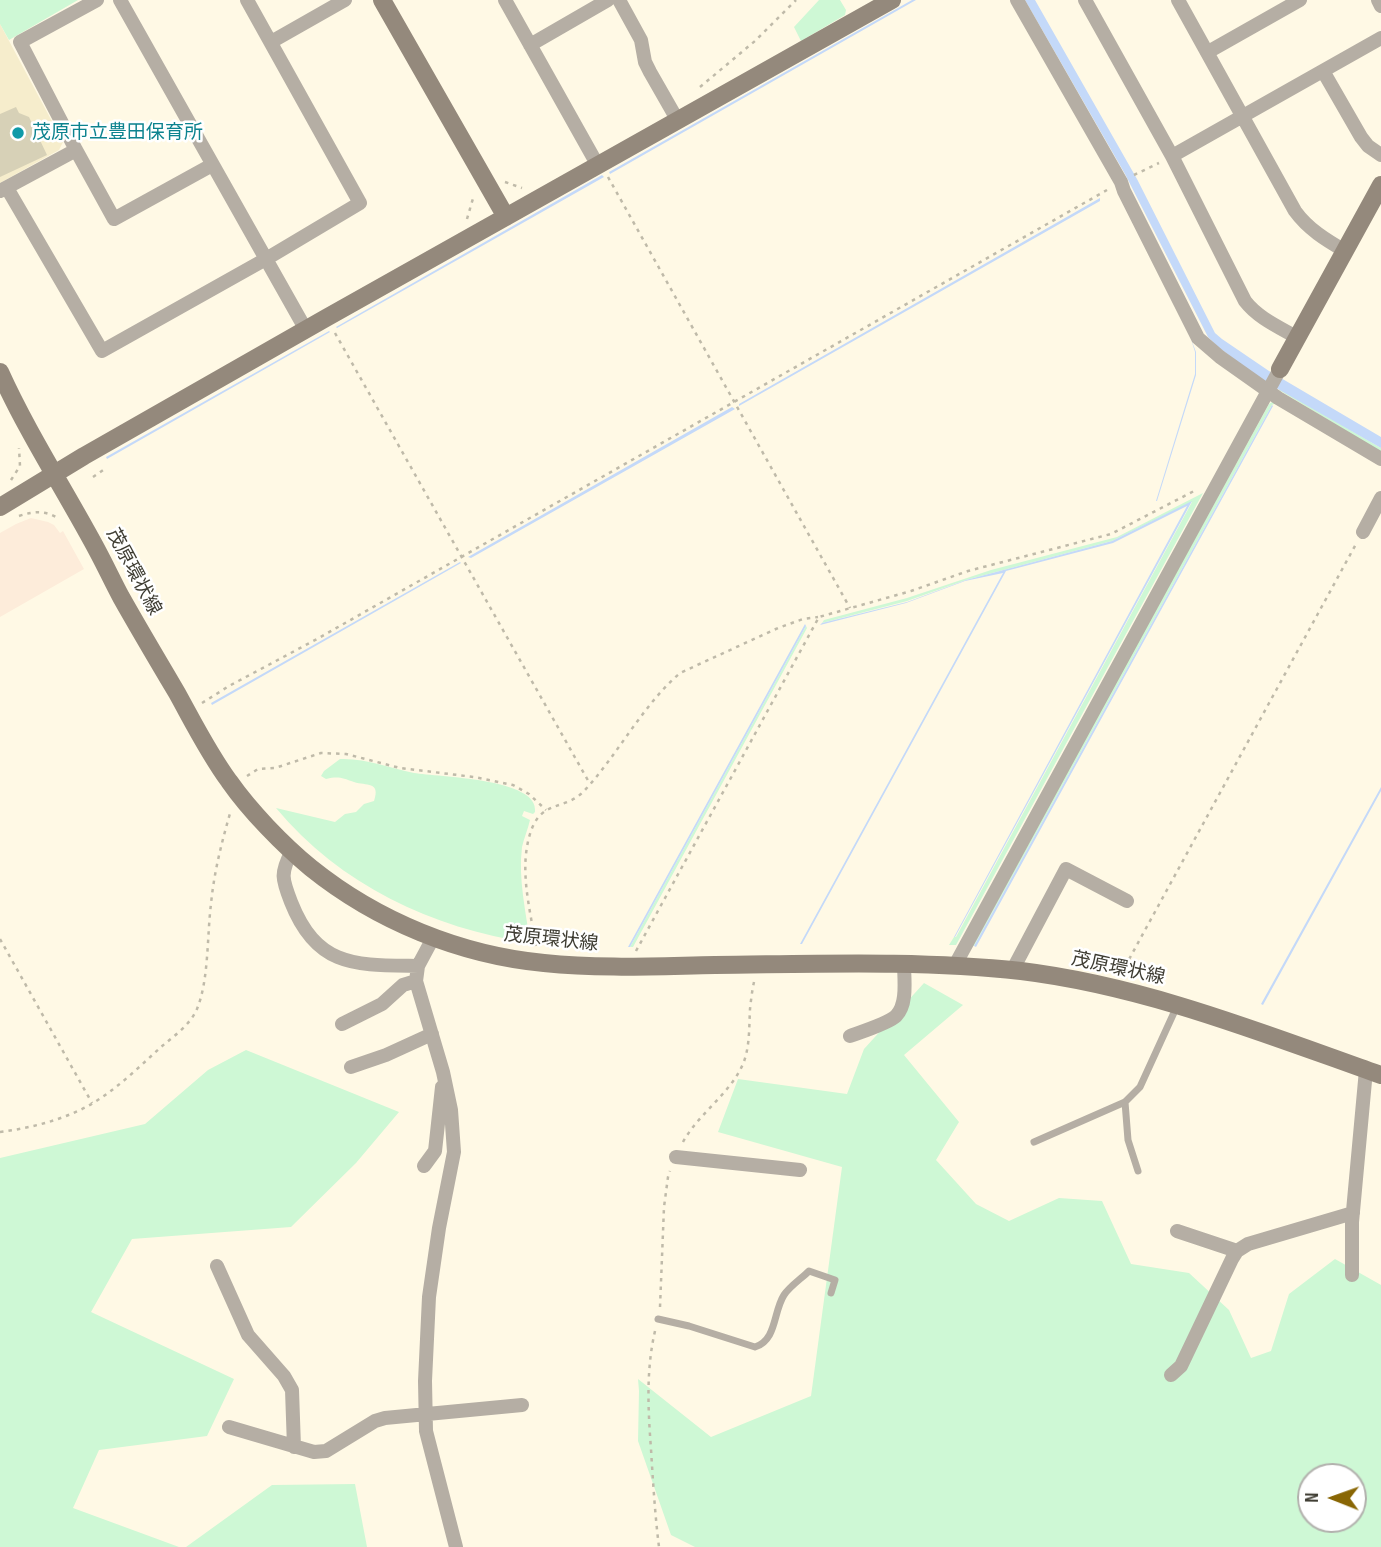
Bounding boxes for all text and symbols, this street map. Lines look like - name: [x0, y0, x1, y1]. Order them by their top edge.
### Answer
- place label: 茂原市立豊田保育所: [32, 122, 203, 144]
- marker: 茂原市立豊田保育所: [10, 125, 26, 141]
- street label: 茂原環状線: [101, 525, 165, 619]
- street label: 茂原環状線: [503, 924, 599, 956]
- street label: 茂原環状線: [1069, 948, 1167, 990]
- north arrow: [1297, 1463, 1367, 1533]
- text: N: [1301, 1492, 1324, 1503]

